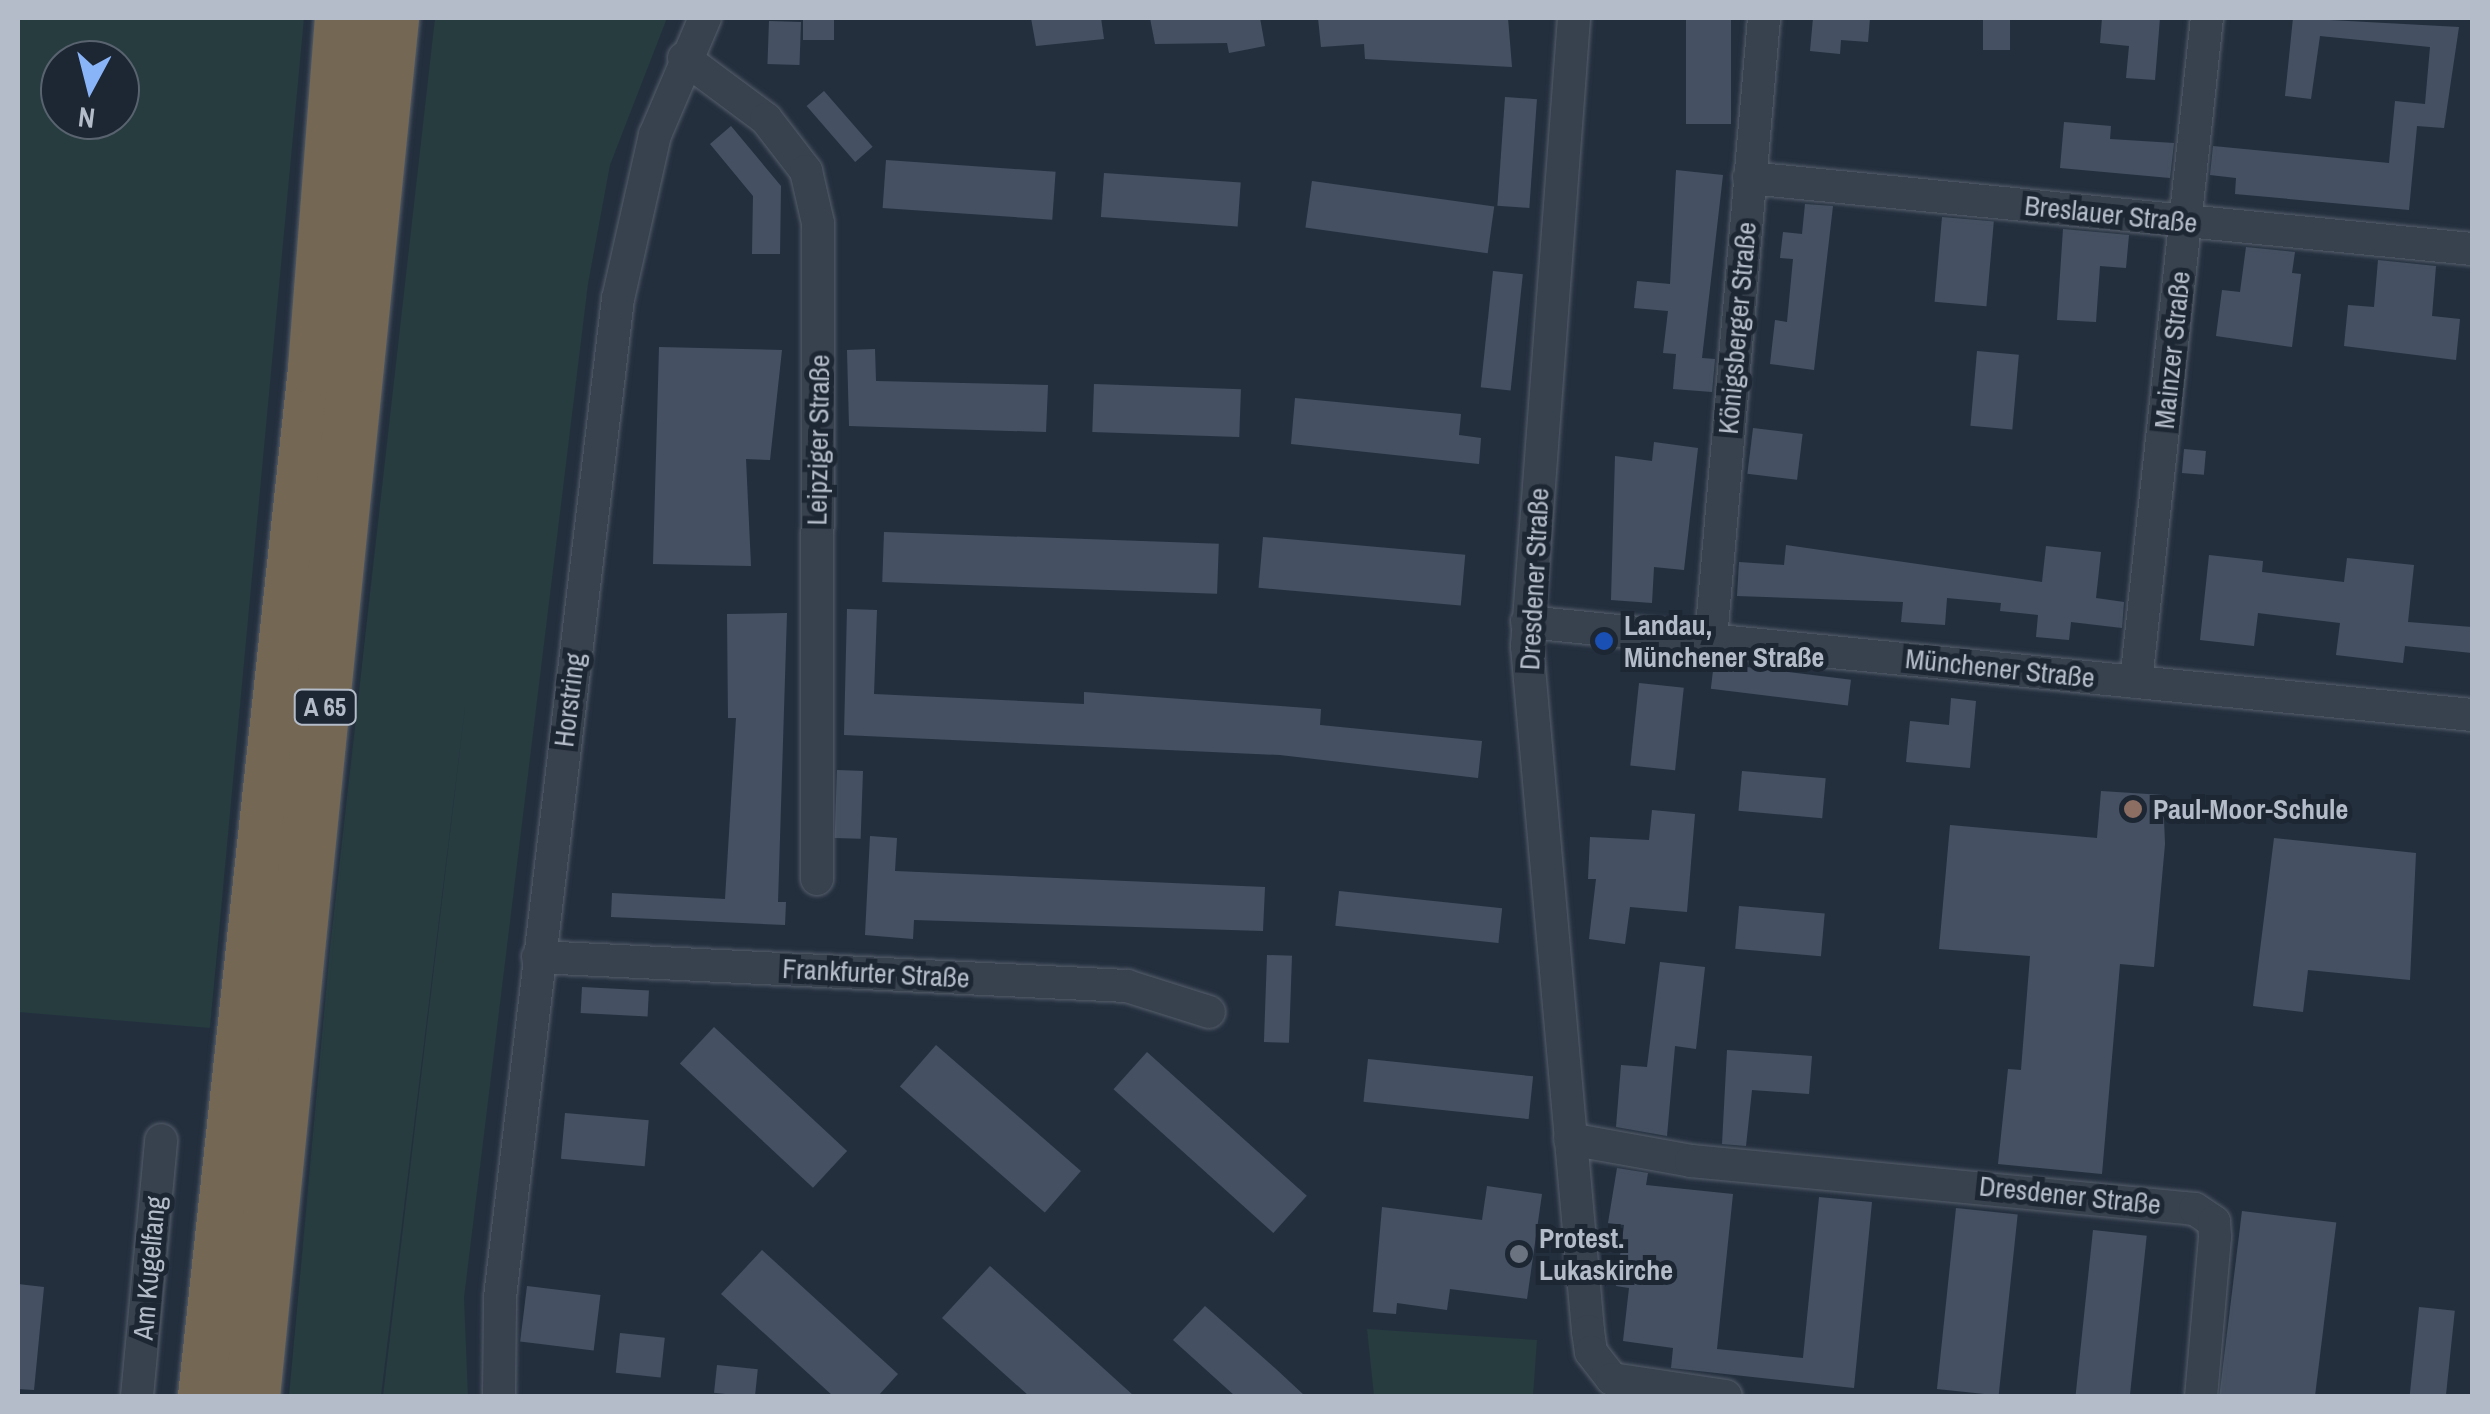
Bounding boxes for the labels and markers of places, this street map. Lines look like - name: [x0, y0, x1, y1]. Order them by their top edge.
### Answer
- place label: Landau, Münchener Straße: [1624, 608, 1824, 674]
- marker: Landau, Münchener Straße: [1593, 630, 1615, 652]
- place label: Paul-Moor-Schule: [2153, 792, 2348, 826]
- marker: Paul-Moor-Schule: [2122, 798, 2144, 820]
- place label: Protest. Lukaskirche: [1539, 1221, 1673, 1287]
- marker: Protest. Lukaskirche: [1508, 1243, 1530, 1265]

